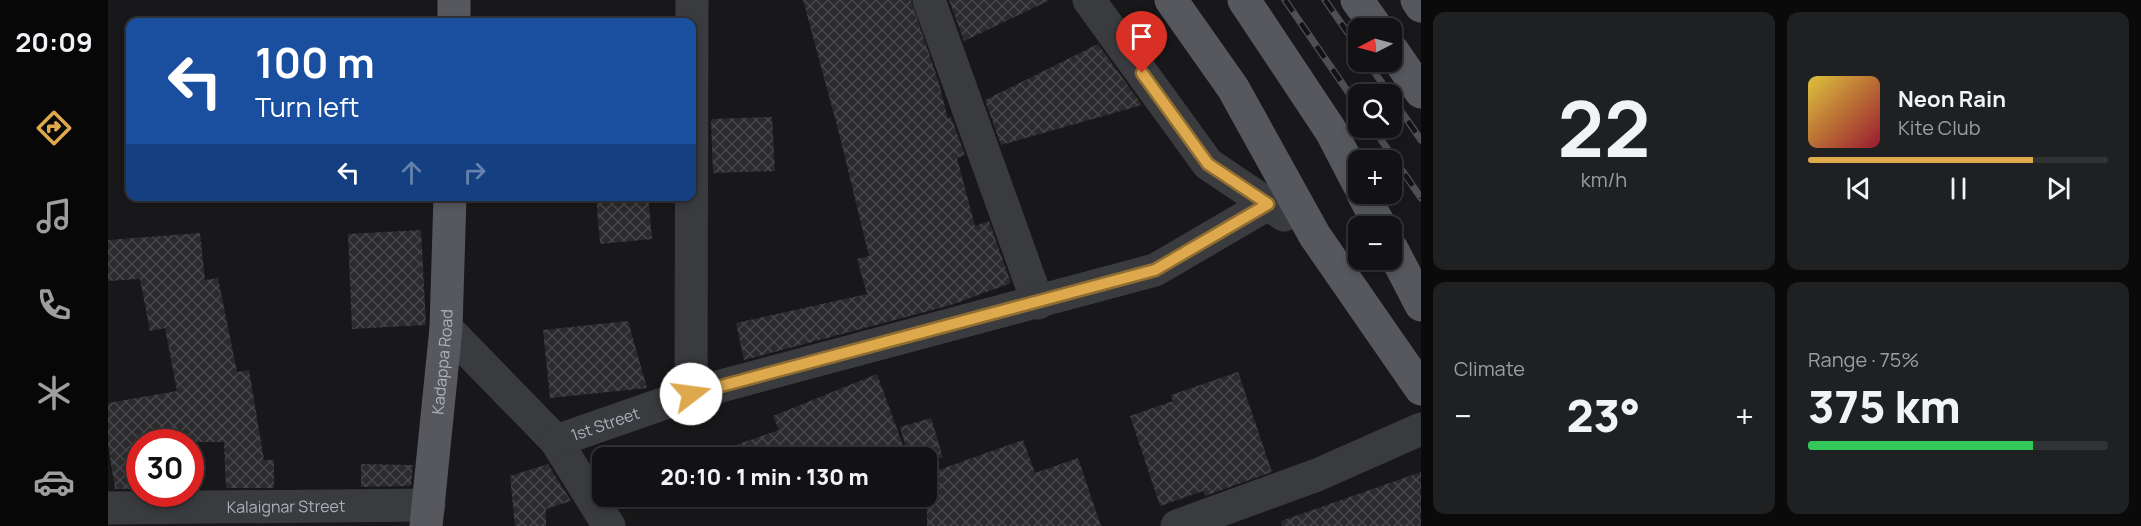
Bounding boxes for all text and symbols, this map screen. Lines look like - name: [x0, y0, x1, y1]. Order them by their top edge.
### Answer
- pin: [1116, 11, 1167, 73]
- north arrow: [1348, 18, 1402, 72]
- map controls: [1348, 18, 1402, 270]
- icon: arrive: [1125, 20, 1158, 53]
- text: 20:09: [15, 23, 93, 60]
- text: 100 m: [255, 33, 375, 91]
- icon: left: [156, 42, 234, 120]
- text: 22: [1558, 74, 1650, 180]
- button: search: [1348, 84, 1402, 138]
- text: Neon Rain: [1898, 84, 2006, 114]
- text: Turn left: [255, 88, 359, 125]
- icon: directions: [33, 107, 75, 149]
- text: Kite Club: [1898, 114, 1981, 141]
- button: +: [1348, 150, 1402, 204]
- icon: left: [332, 156, 365, 189]
- icon: ahead: [395, 156, 428, 189]
- icon: right: [458, 156, 491, 189]
- text: km/h: [1581, 166, 1627, 193]
- icon: previous: [1842, 172, 1875, 205]
- icon: pause: [1942, 172, 1975, 205]
- icon: next: [2042, 172, 2075, 205]
- icon: music: [33, 195, 75, 237]
- button: −: [1348, 216, 1402, 270]
- icon: phone: [33, 284, 75, 326]
- street label: Kadappa Road: [426, 309, 458, 416]
- text: Range · 75%: [1808, 346, 1919, 373]
- text: Climate: [1454, 355, 1525, 382]
- position arrow: [659, 362, 723, 426]
- icon: climate: [33, 372, 75, 414]
- text: 375 km: [1808, 375, 1961, 437]
- text: 23°: [1566, 384, 1640, 446]
- text: −: [1454, 393, 1472, 438]
- text: +: [1735, 393, 1754, 438]
- street label: 1st Street: [568, 402, 642, 446]
- speed limit sign: 30: [126, 429, 204, 507]
- icon: car: [33, 461, 75, 503]
- text: 20:10 · 1 min · 130 m: [660, 462, 869, 492]
- street label: Kalaignar Street: [227, 495, 345, 518]

